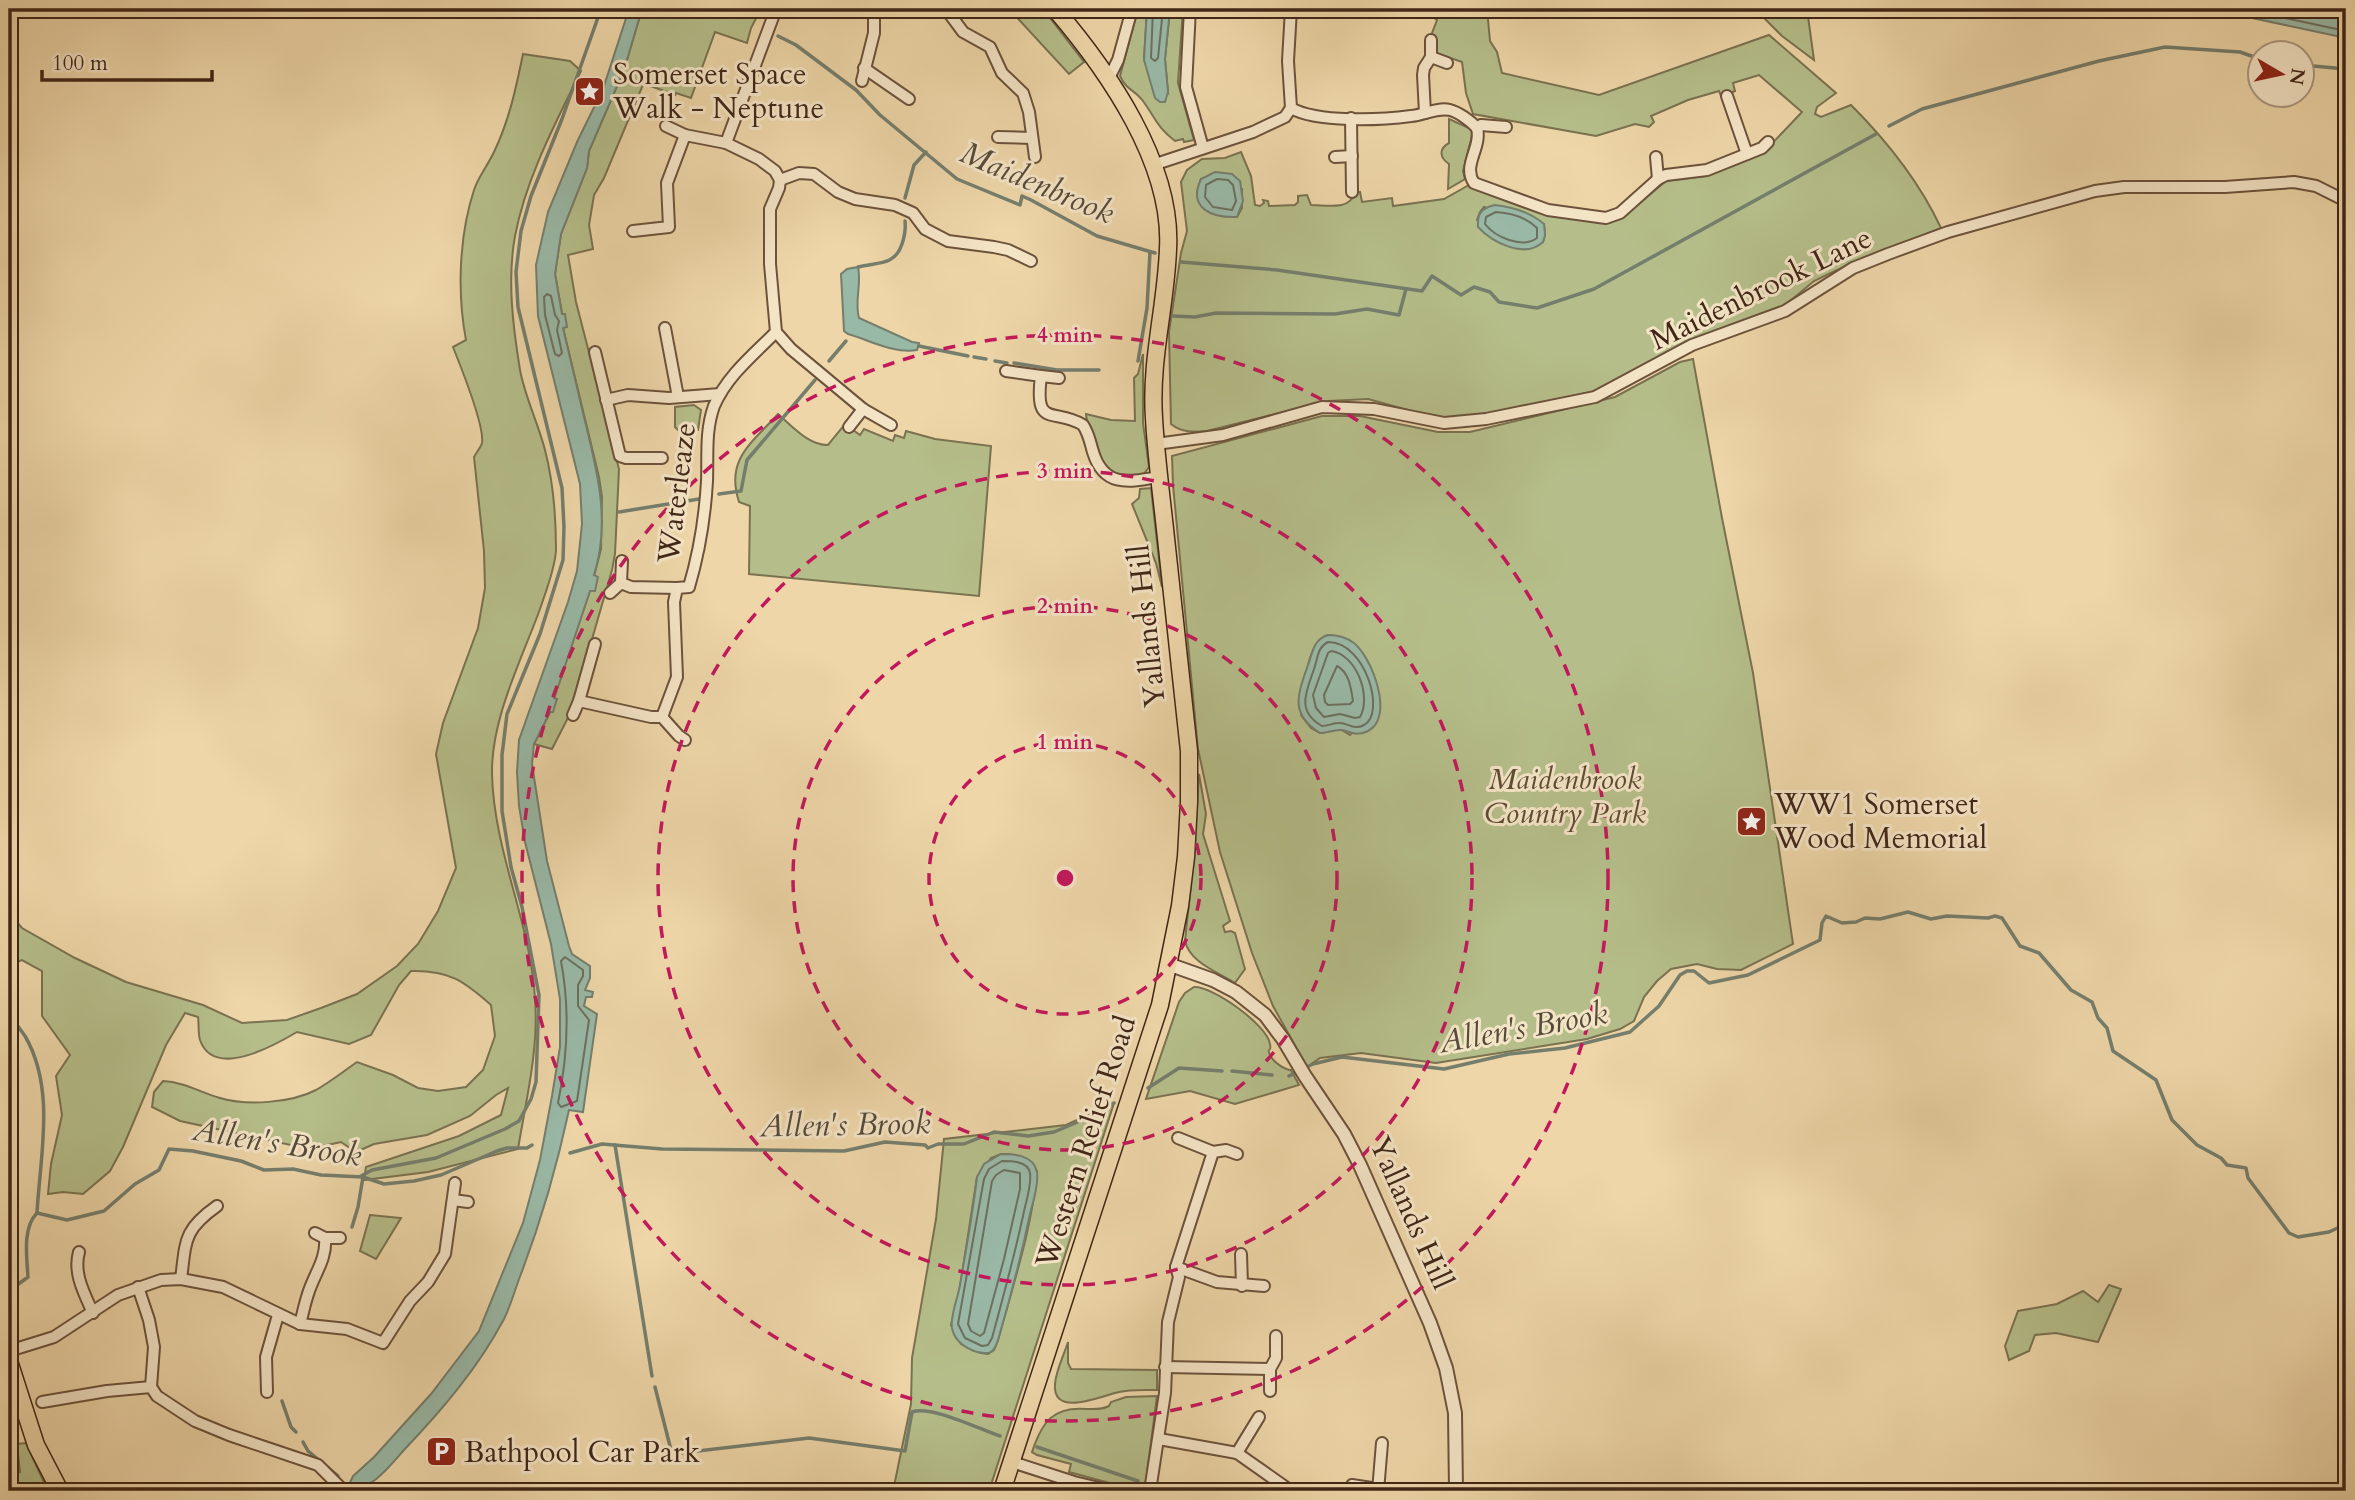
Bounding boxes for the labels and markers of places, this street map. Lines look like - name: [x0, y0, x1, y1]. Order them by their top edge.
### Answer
- place label: Somerset Space Walk - Neptune: [612, 54, 824, 129]
- place icon: Somerset Space Walk - Neptune: [573, 74, 607, 108]
- place label: WW1 Somerset Wood Memorial: [1773, 784, 1987, 859]
- place icon: WW1 Somerset Wood Memorial: [1734, 804, 1768, 838]
- centre of rings: [1053, 866, 1077, 890]
- place label: Bathpool Car Park: [464, 1432, 700, 1473]
- parking icon: Bathpool Car Park: [424, 1435, 458, 1469]

